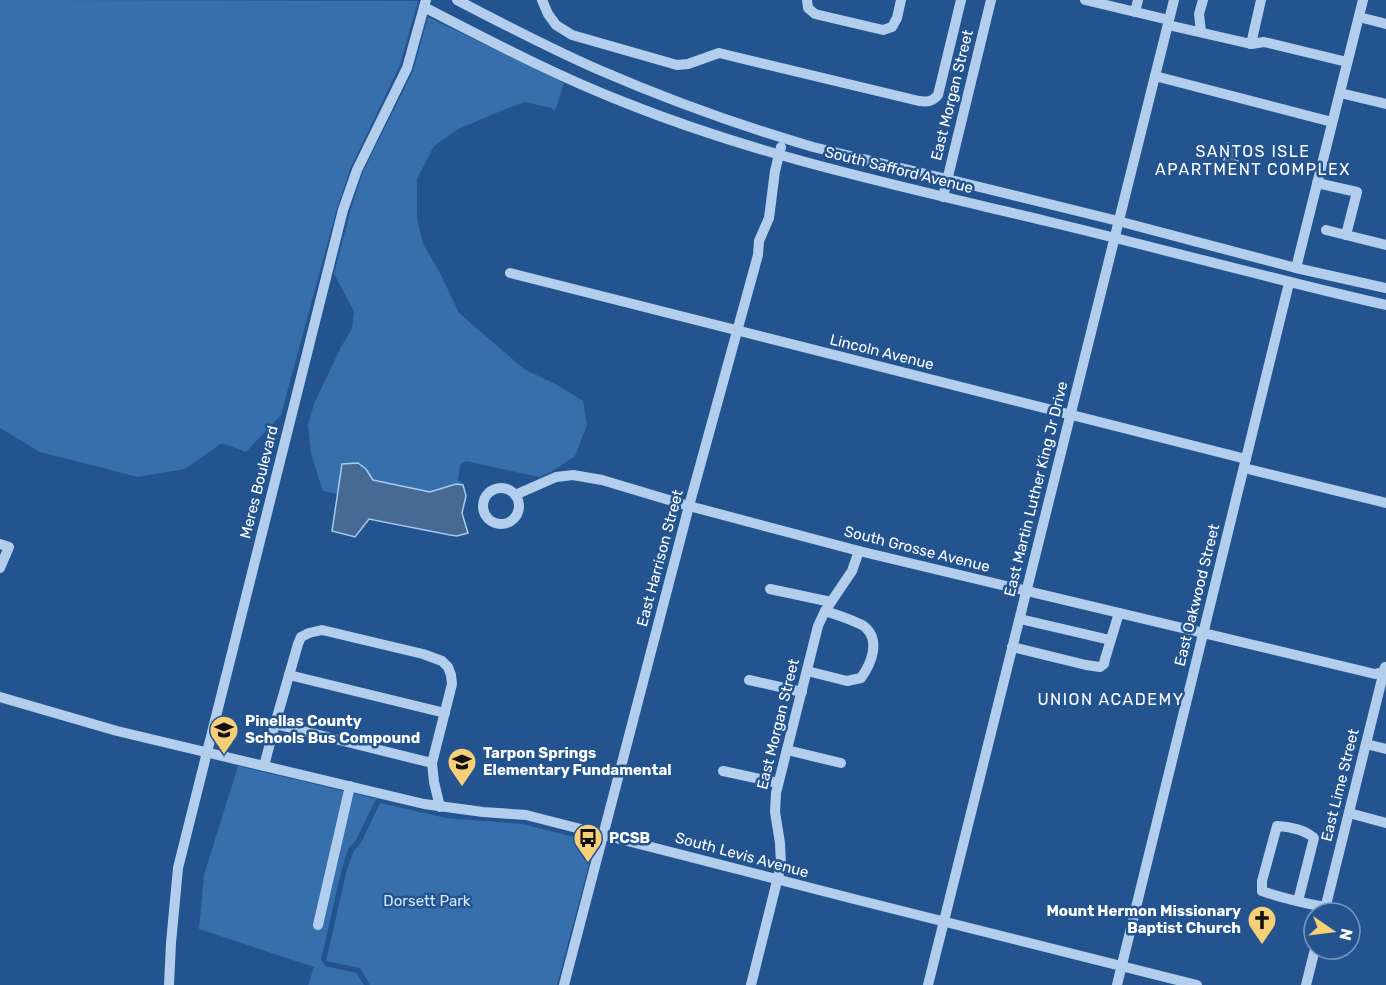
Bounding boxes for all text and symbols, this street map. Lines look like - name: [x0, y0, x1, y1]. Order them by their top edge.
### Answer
- street label: East Morgan Street: [927, 28, 977, 162]
- district label: SANTOS ISLE APARTMENT COMPLEX: [1155, 142, 1351, 179]
- street label: South Safford Avenue: [823, 143, 975, 197]
- street label: Lincoln Avenue: [828, 330, 936, 374]
- street label: East Martin Luther King Jr Drive: [1000, 379, 1072, 599]
- street label: Meres Boulevard: [236, 424, 282, 540]
- street label: East Harrison Street: [633, 487, 687, 628]
- street label: South Grosse Avenue: [842, 522, 992, 576]
- street label: East Oakwood Street: [1171, 522, 1223, 668]
- street label: East Morgan Street: [753, 657, 803, 791]
- district label: UNION ACADEMY: [1037, 690, 1185, 709]
- place label: Pinellas County Schools Bus Compound: [245, 712, 420, 747]
- school or university icon: Pinellas County Schools Bus Compound: [208, 714, 240, 756]
- street label: East Lime Street: [1317, 727, 1363, 843]
- place label: Tarpon Springs Elementary Fundamental: [483, 744, 672, 779]
- school or university icon: Tarpon Springs Elementary Fundamental: [446, 746, 478, 788]
- bus stop icon: PCSB: [572, 822, 604, 864]
- place label: PCSB: [609, 829, 650, 847]
- street label: South Levis Avenue: [673, 829, 811, 881]
- park label: Dorsett Park: [383, 892, 471, 910]
- north arrow: [1302, 901, 1362, 961]
- place label: Mount Hermon Missionary Baptist Church: [1046, 902, 1241, 937]
- church icon: Mount Hermon Missionary Baptist Church: [1246, 904, 1278, 946]
- text: N: [1335, 927, 1357, 942]

